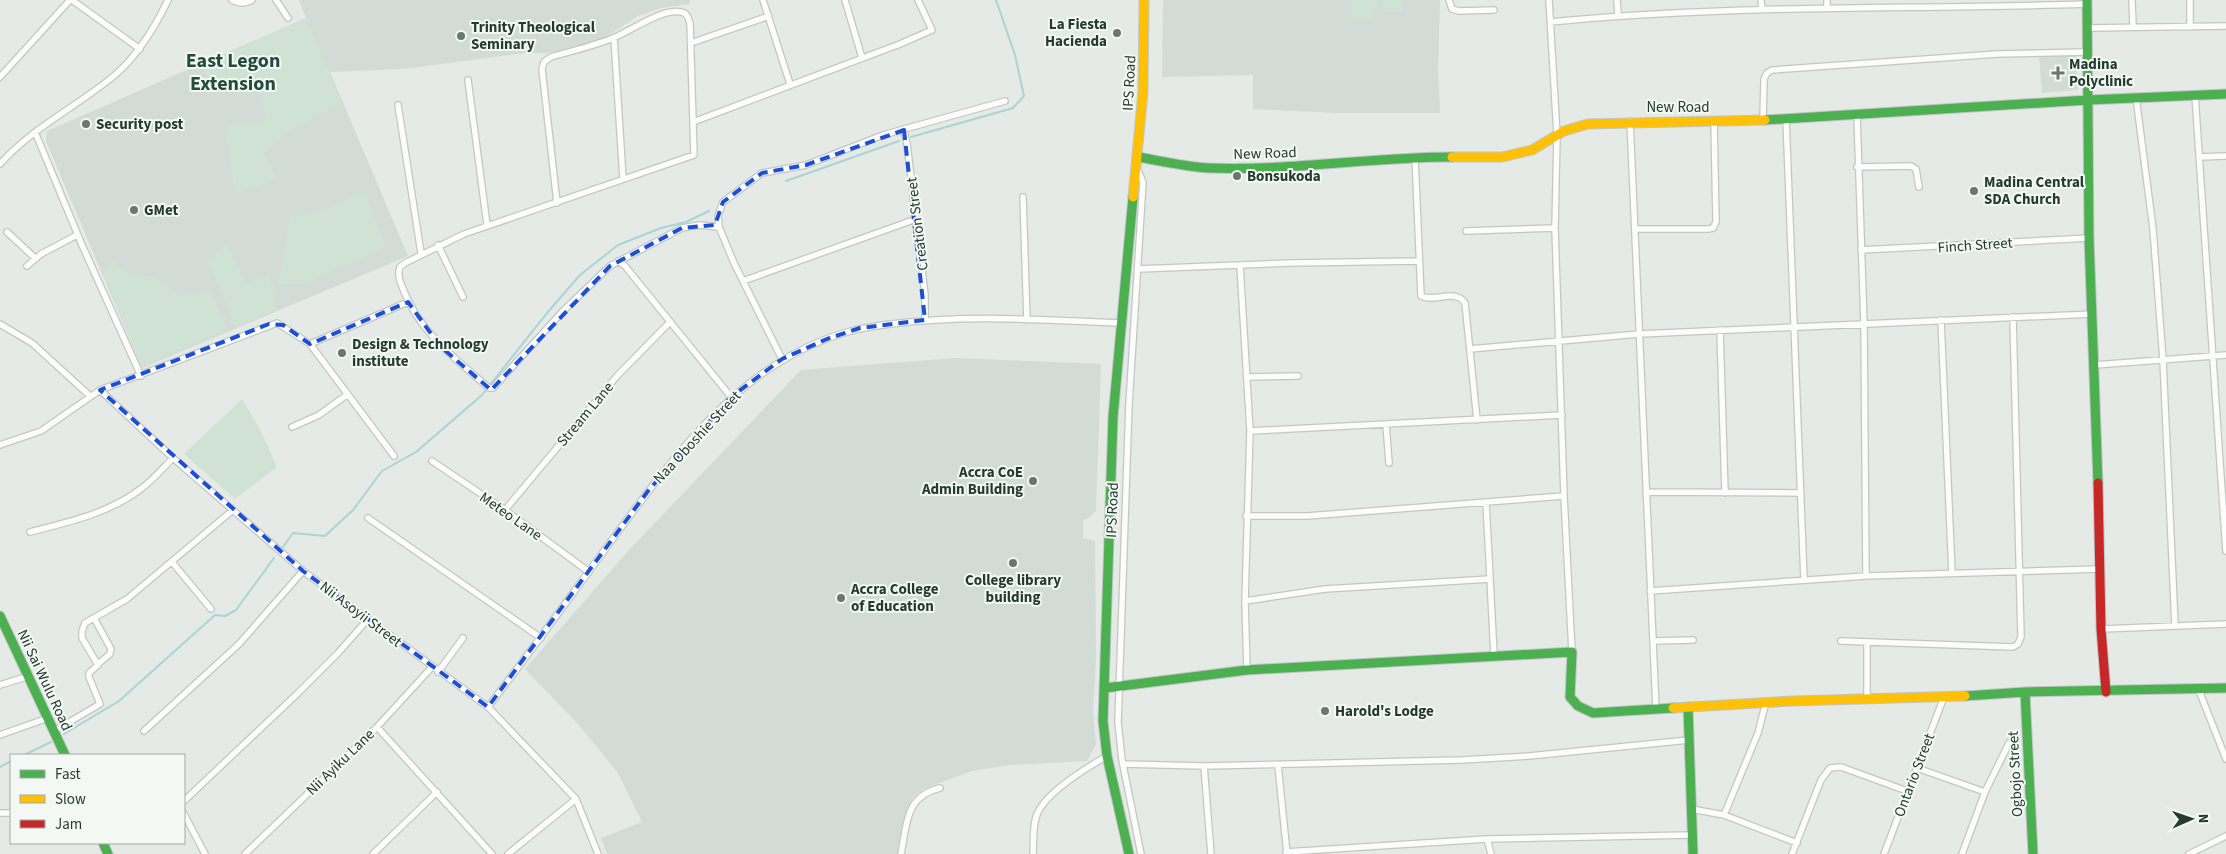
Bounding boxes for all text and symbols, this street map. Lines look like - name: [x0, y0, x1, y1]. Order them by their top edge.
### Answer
- place label: La Fiesta Hacienda: [1045, 14, 1107, 52]
- place label: Trinity Theological Seminary: [471, 17, 596, 55]
- marker: La Fiesta Hacienda: [1111, 27, 1123, 39]
- marker: Trinity Theological Seminary: [455, 30, 467, 42]
- district label: East Legon Extension: [186, 47, 280, 98]
- place label: Madina Polyclinic: [2069, 54, 2133, 92]
- street label: IPS Road: [1118, 55, 1141, 111]
- marker: Madina Polyclinic: [2051, 66, 2065, 80]
- street label: New Road: [1646, 97, 1710, 118]
- place label: Security post: [96, 114, 184, 135]
- marker: Security post: [80, 118, 92, 130]
- street label: New Road: [1233, 142, 1297, 165]
- place label: Bonsukoda: [1247, 166, 1321, 187]
- marker: Bonsukoda: [1231, 170, 1243, 182]
- place label: Madina Central SDA Church: [1984, 172, 2085, 210]
- street label: Creation Street: [901, 176, 934, 272]
- marker: Madina Central SDA Church: [1968, 185, 1980, 197]
- place label: GMet: [144, 200, 179, 221]
- marker: GMet: [128, 204, 140, 216]
- street label: Finch Street: [1937, 232, 2013, 259]
- place label: Design & Technology institute: [352, 334, 489, 372]
- marker: Design & Technology institute: [336, 347, 348, 359]
- street label: Stream Lane: [552, 377, 619, 451]
- street label: Naa Oboshie Street: [649, 386, 746, 489]
- place label: Accra CoE Admin Building: [921, 462, 1023, 500]
- marker: Accra CoE Admin Building: [1027, 475, 1039, 487]
- street label: IPS Road: [1101, 482, 1124, 538]
- street label: Meteo Lane: [475, 487, 546, 546]
- marker: College library building: [1007, 557, 1019, 569]
- place label: College library building: [965, 570, 1061, 608]
- street label: Nii Asoyii Street: [315, 577, 406, 652]
- place label: Accra College of Education: [850, 579, 939, 617]
- marker: Accra College of Education: [835, 592, 847, 604]
- street label: Nii Sai Wulu Road: [12, 626, 77, 734]
- place label: Harold's Lodge: [1335, 701, 1434, 722]
- marker: Harold's Lodge: [1319, 705, 1331, 717]
- street label: Nii Ayiku Lane: [302, 724, 379, 800]
- street label: Ontario Street: [1889, 730, 1940, 820]
- street label: Ogbojo Street: [2003, 730, 2028, 818]
- legend: [10, 754, 185, 844]
- text: Fast: [55, 764, 81, 785]
- text: Slow: [55, 789, 86, 810]
- north arrow: [2166, 794, 2216, 844]
- text: Jam: [55, 814, 82, 835]
- text: N: [2193, 814, 2213, 824]

